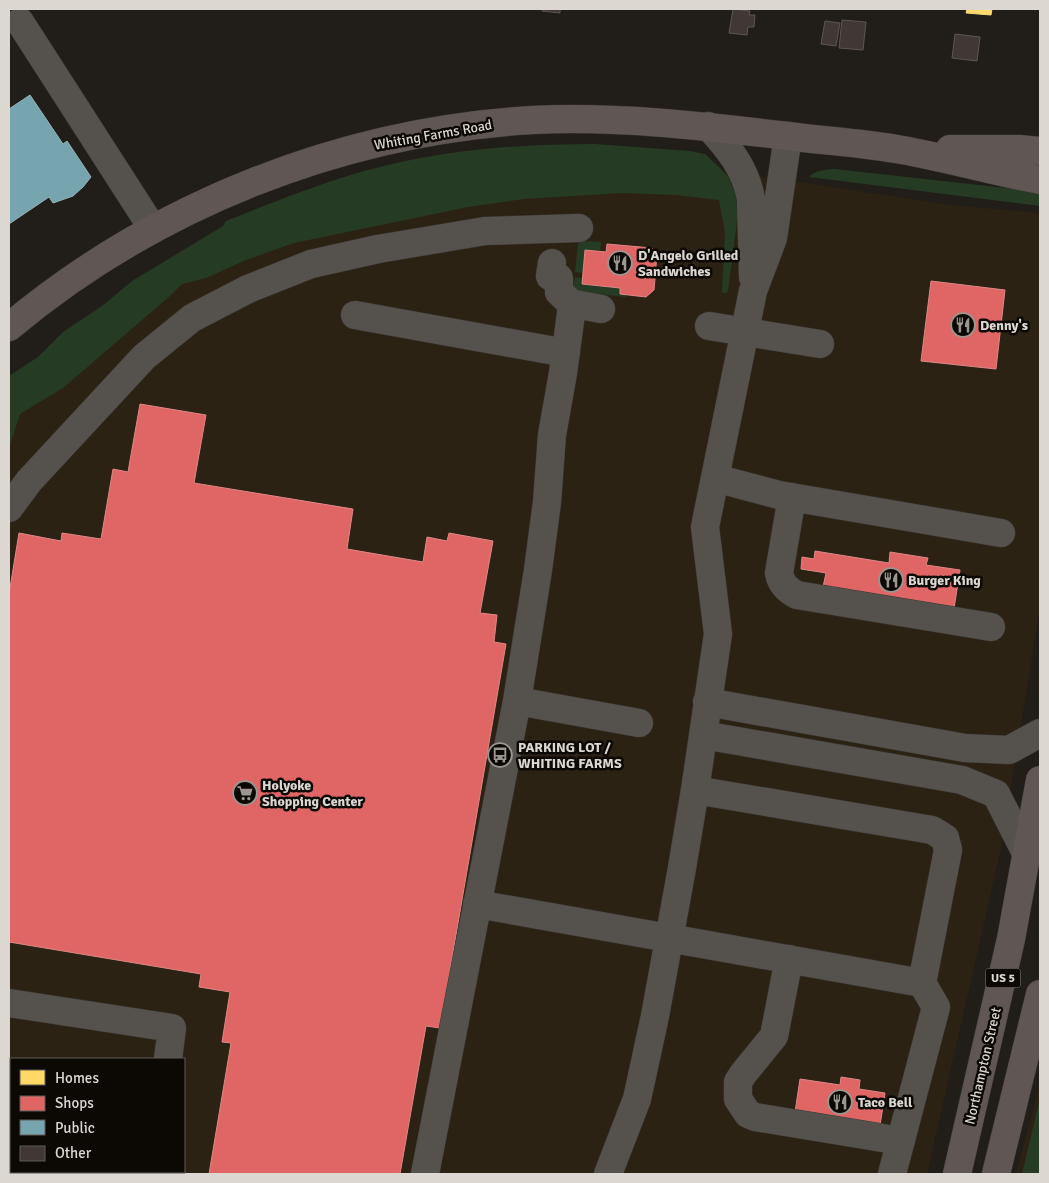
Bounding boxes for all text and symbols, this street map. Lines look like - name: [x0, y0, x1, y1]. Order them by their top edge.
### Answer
- street label: Whiting Farms Road: [373, 116, 493, 154]
- place label: D'Angelo Grilled Sandwiches: [638, 247, 739, 280]
- restaurant icon: D'Angelo Grilled Sandwiches: [607, 250, 633, 276]
- restaurant icon: Denny's: [950, 312, 976, 338]
- place label: Denny's: [980, 317, 1028, 334]
- restaurant icon: Burger King: [878, 567, 904, 593]
- place label: Burger King: [908, 572, 981, 589]
- place label: PARKING LOT / WHITING FARMS: [518, 739, 622, 772]
- bus stop icon: PARKING LOT / WHITING FARMS: [487, 742, 513, 768]
- place label: Holyoke Shopping Center: [262, 777, 363, 810]
- supermarket icon: Holyoke Shopping Center: [232, 780, 258, 806]
- road number: US 5: [986, 968, 1020, 988]
- street label: Northampton Street: [961, 1006, 1005, 1126]
- legend: [10, 1058, 185, 1173]
- text: Homes: [55, 1069, 99, 1087]
- restaurant icon: Taco Bell: [827, 1089, 853, 1115]
- text: Shops: [55, 1094, 94, 1112]
- place label: Taco Bell: [858, 1094, 913, 1111]
- text: Public: [55, 1119, 95, 1137]
- text: Other: [55, 1144, 92, 1162]

